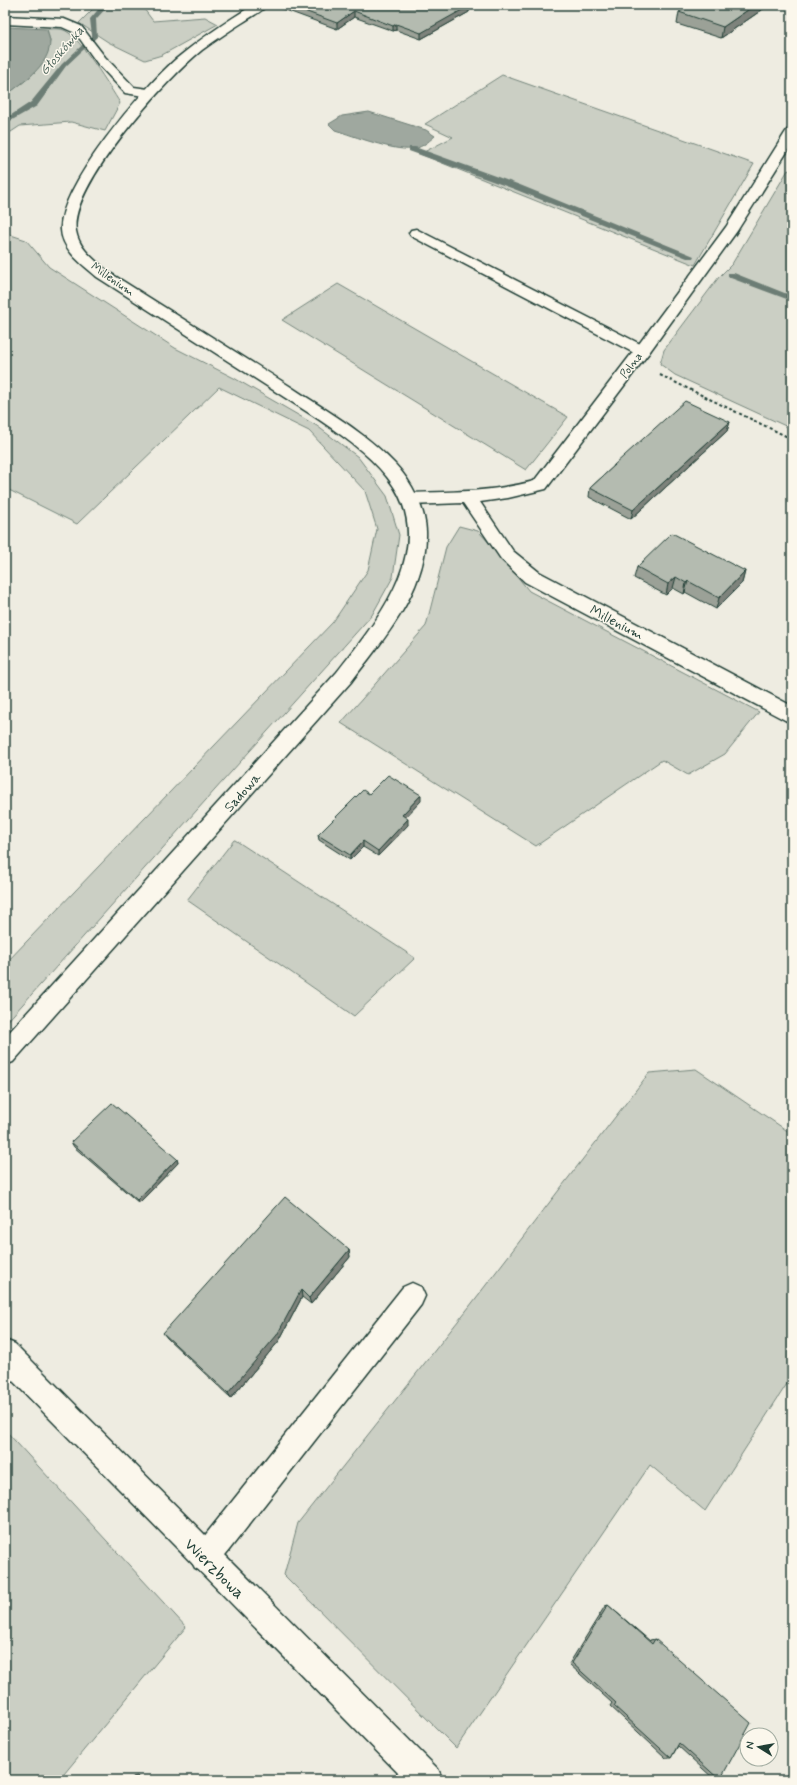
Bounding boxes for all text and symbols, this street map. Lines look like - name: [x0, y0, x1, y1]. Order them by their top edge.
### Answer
- water label: Głoskówka: [36, 23, 88, 79]
- street label: Millenium: [87, 259, 138, 301]
- street label: Polna: [617, 349, 647, 382]
- street label: Millenium: [586, 601, 647, 645]
- street label: Sadowa: [220, 769, 266, 816]
- street label: Wierzbowa: [179, 1534, 250, 1604]
- north arrow: [739, 1727, 779, 1767]
- text: N: [743, 1740, 758, 1750]

